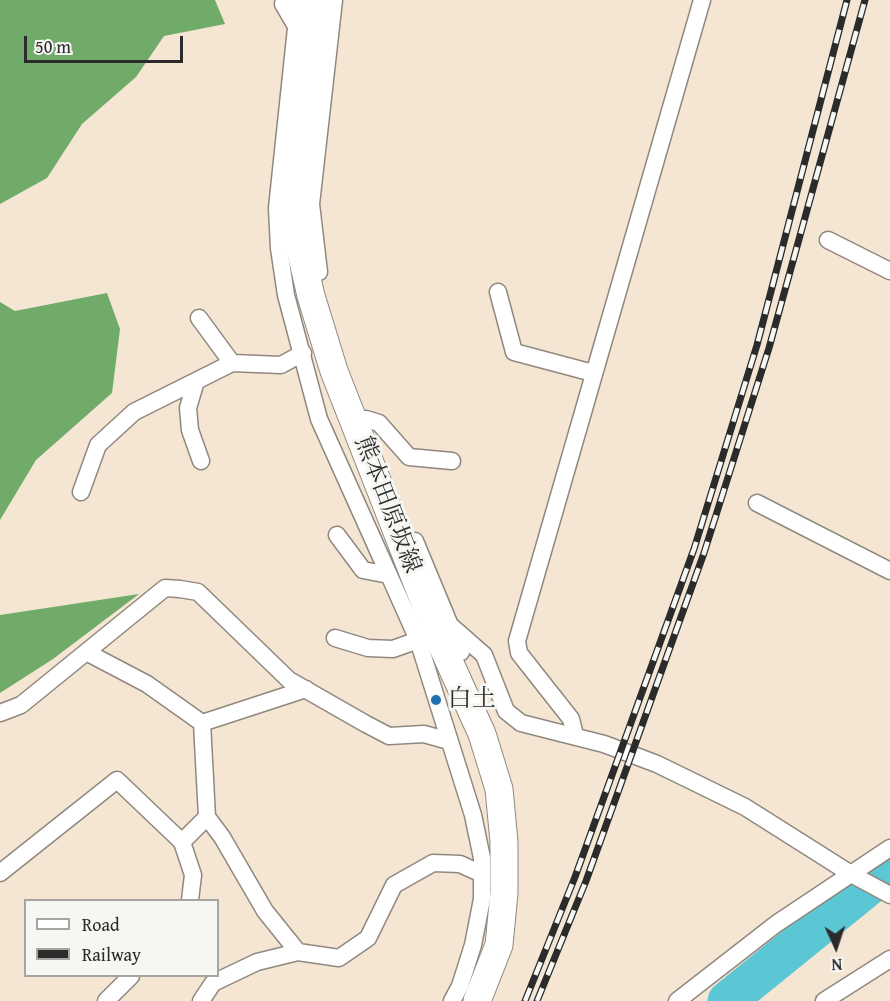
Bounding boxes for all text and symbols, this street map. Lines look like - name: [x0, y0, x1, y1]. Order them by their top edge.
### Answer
- scale bar: [27, 24, 186, 62]
- text: 50 m: [35, 33, 71, 60]
- street label: 熊本田原坂線: [348, 433, 426, 577]
- place label: 白土: [448, 686, 496, 714]
- marker: 白土: [429, 693, 443, 707]
- legend: [24, 899, 219, 977]
- text: Road: [82, 911, 120, 938]
- north arrow: [806, 917, 866, 977]
- text: Railway: [82, 941, 141, 968]
- text: N: [831, 953, 843, 977]

